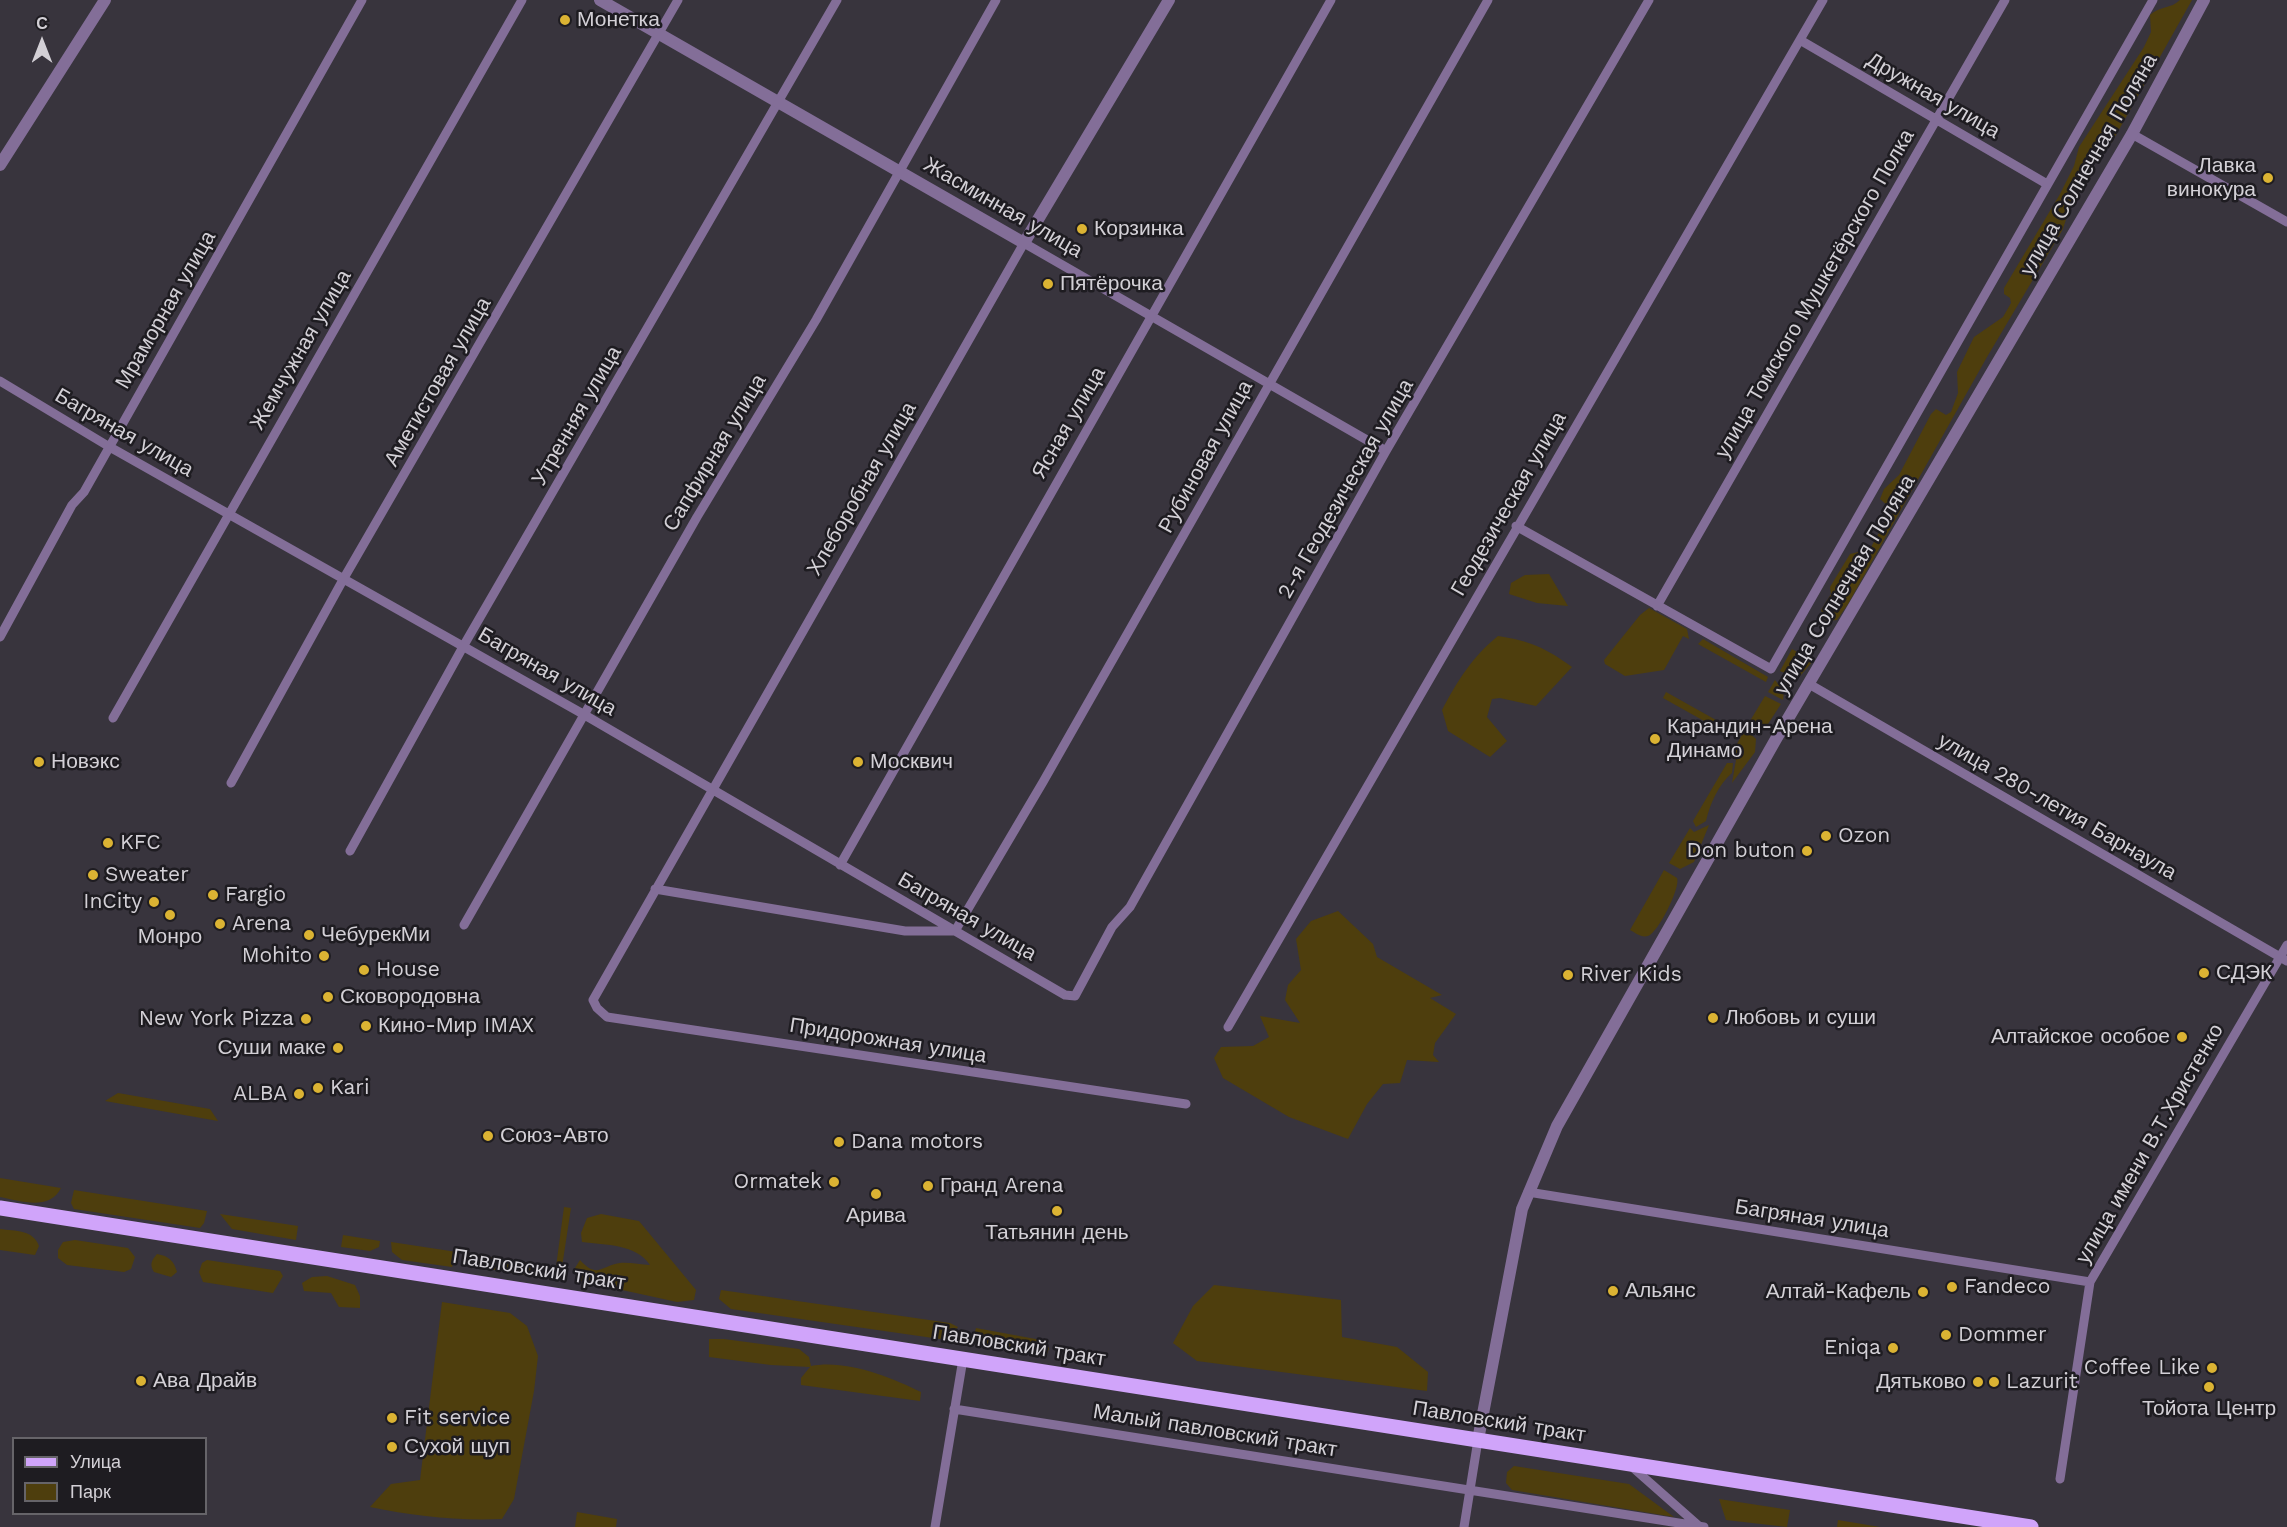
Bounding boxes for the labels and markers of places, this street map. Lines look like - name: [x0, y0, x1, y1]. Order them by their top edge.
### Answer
- place label: Монетка: [577, 7, 660, 33]
- marker: Монетка: [558, 13, 572, 27]
- place label: Лавка винокура: [2167, 153, 2256, 203]
- marker: Лавка винокура: [2261, 171, 2275, 185]
- place label: Корзинка: [1094, 216, 1184, 242]
- marker: Корзинка: [1075, 222, 1089, 236]
- place label: Пятёрочка: [1060, 271, 1163, 297]
- marker: Пятёрочка: [1041, 277, 1055, 291]
- place label: Карандин-Арена Динамо: [1667, 714, 1833, 764]
- marker: Карандин-Арена Динамо: [1648, 732, 1662, 746]
- place label: Новэкс: [51, 749, 120, 775]
- place label: Москвич: [870, 749, 953, 775]
- marker: Новэкс: [32, 755, 46, 769]
- marker: Москвич: [851, 755, 865, 769]
- place label: Ozon: [1838, 823, 1890, 849]
- marker: Ozon: [1819, 829, 1833, 843]
- place label: KFC: [120, 830, 161, 856]
- marker: KFC: [101, 836, 115, 850]
- place label: Don buton: [1687, 838, 1795, 864]
- marker: Don buton: [1800, 844, 1814, 858]
- place label: Sweater: [105, 862, 189, 888]
- marker: Sweater: [86, 868, 100, 882]
- place label: Fargio: [225, 882, 286, 908]
- marker: Fargio: [206, 888, 220, 902]
- place label: InCity: [83, 889, 142, 915]
- marker: InCity: [147, 895, 161, 909]
- marker: Монро: [163, 908, 177, 922]
- place label: Arena: [232, 911, 291, 937]
- marker: Arena: [213, 917, 227, 931]
- place label: ЧебурекМи: [321, 922, 430, 948]
- place label: Монро: [138, 924, 202, 950]
- marker: ЧебурекМи: [302, 928, 316, 942]
- place label: Mohito: [242, 943, 312, 969]
- marker: Mohito: [317, 949, 331, 963]
- place label: House: [376, 957, 440, 983]
- place label: СДЭК: [2216, 960, 2272, 986]
- place label: River Kids: [1580, 962, 1682, 988]
- marker: House: [357, 963, 371, 977]
- marker: СДЭК: [2197, 966, 2211, 980]
- marker: River Kids: [1561, 968, 1575, 982]
- place label: Сковородовна: [340, 984, 480, 1010]
- marker: Сковородовна: [321, 990, 335, 1004]
- place label: Любовь и суши: [1725, 1005, 1876, 1031]
- place label: New York Pizza: [139, 1006, 294, 1032]
- marker: Любовь и суши: [1706, 1011, 1720, 1025]
- marker: New York Pizza: [299, 1012, 313, 1026]
- place label: Кино-Мир IMAX: [378, 1013, 534, 1039]
- marker: Кино-Мир IMAX: [359, 1019, 373, 1033]
- place label: Алтайское особое: [1991, 1024, 2170, 1050]
- marker: Алтайское особое: [2175, 1030, 2189, 1044]
- place label: Суши маке: [217, 1035, 326, 1061]
- marker: Суши маке: [331, 1041, 345, 1055]
- place label: Kari: [330, 1075, 370, 1101]
- place label: ALBA: [233, 1081, 287, 1107]
- marker: Kari: [311, 1081, 325, 1095]
- marker: ALBA: [292, 1087, 306, 1101]
- place label: Союз-Авто: [500, 1123, 609, 1149]
- marker: Союз-Авто: [481, 1129, 495, 1143]
- place label: Dana motors: [851, 1129, 983, 1155]
- marker: Dana motors: [832, 1135, 846, 1149]
- place label: Ormatek: [734, 1169, 822, 1195]
- place label: Гранд Arena: [940, 1173, 1064, 1199]
- marker: Ormatek: [827, 1175, 841, 1189]
- marker: Гранд Arena: [921, 1179, 935, 1193]
- marker: Арива: [869, 1187, 883, 1201]
- place label: Арива: [846, 1203, 906, 1229]
- marker: Татьянин день: [1050, 1204, 1064, 1218]
- place label: Татьянин день: [985, 1220, 1129, 1246]
- place label: Fandeco: [1964, 1274, 2050, 1300]
- place label: Альянс: [1625, 1278, 1696, 1304]
- place label: Алтай-Кафель: [1766, 1279, 1911, 1305]
- marker: Fandeco: [1945, 1280, 1959, 1294]
- marker: Альянс: [1606, 1284, 1620, 1298]
- marker: Алтай-Кафель: [1916, 1285, 1930, 1299]
- place label: Dommer: [1958, 1322, 2046, 1348]
- marker: Dommer: [1939, 1328, 1953, 1342]
- place label: Eniqa: [1824, 1335, 1881, 1361]
- marker: Eniqa: [1886, 1341, 1900, 1355]
- place label: Coffee Like: [2084, 1355, 2200, 1381]
- marker: Coffee Like: [2205, 1361, 2219, 1375]
- place label: Ава Драйв: [153, 1368, 257, 1394]
- place label: Дятьково: [1876, 1369, 1966, 1395]
- place label: Lazurit: [2006, 1369, 2078, 1395]
- marker: Ава Драйв: [134, 1374, 148, 1388]
- marker: Дятьково: [1971, 1375, 1985, 1389]
- marker: Lazurit: [1987, 1375, 2001, 1389]
- marker: Тойота Центр: [2202, 1380, 2216, 1394]
- place label: Тойота Центр: [2142, 1396, 2276, 1422]
- place label: Fit service: [404, 1405, 510, 1431]
- marker: Fit service: [385, 1411, 399, 1425]
- place label: Сухой щуп: [404, 1434, 510, 1460]
- marker: Сухой щуп: [385, 1440, 399, 1454]

